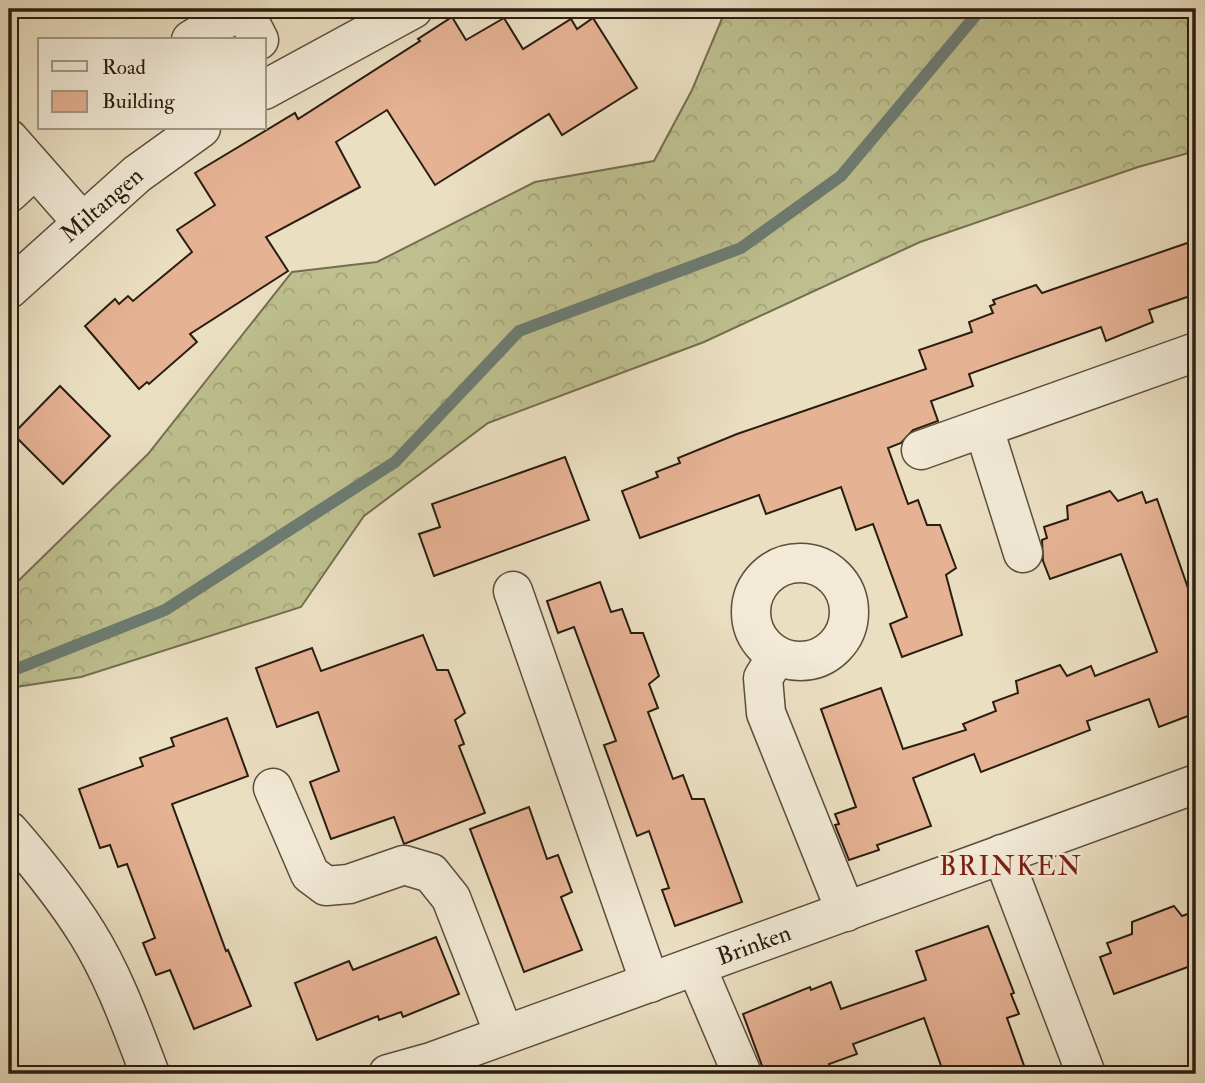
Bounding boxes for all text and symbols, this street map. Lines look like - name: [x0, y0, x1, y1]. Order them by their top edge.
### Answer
- legend: [38, 38, 266, 130]
- text: Road: [102, 54, 147, 81]
- text: Building: [102, 88, 175, 115]
- street label: Miltangen: [54, 161, 150, 249]
- district label: BRINKEN: [939, 851, 1083, 883]
- street label: Brinken: [713, 917, 795, 973]

